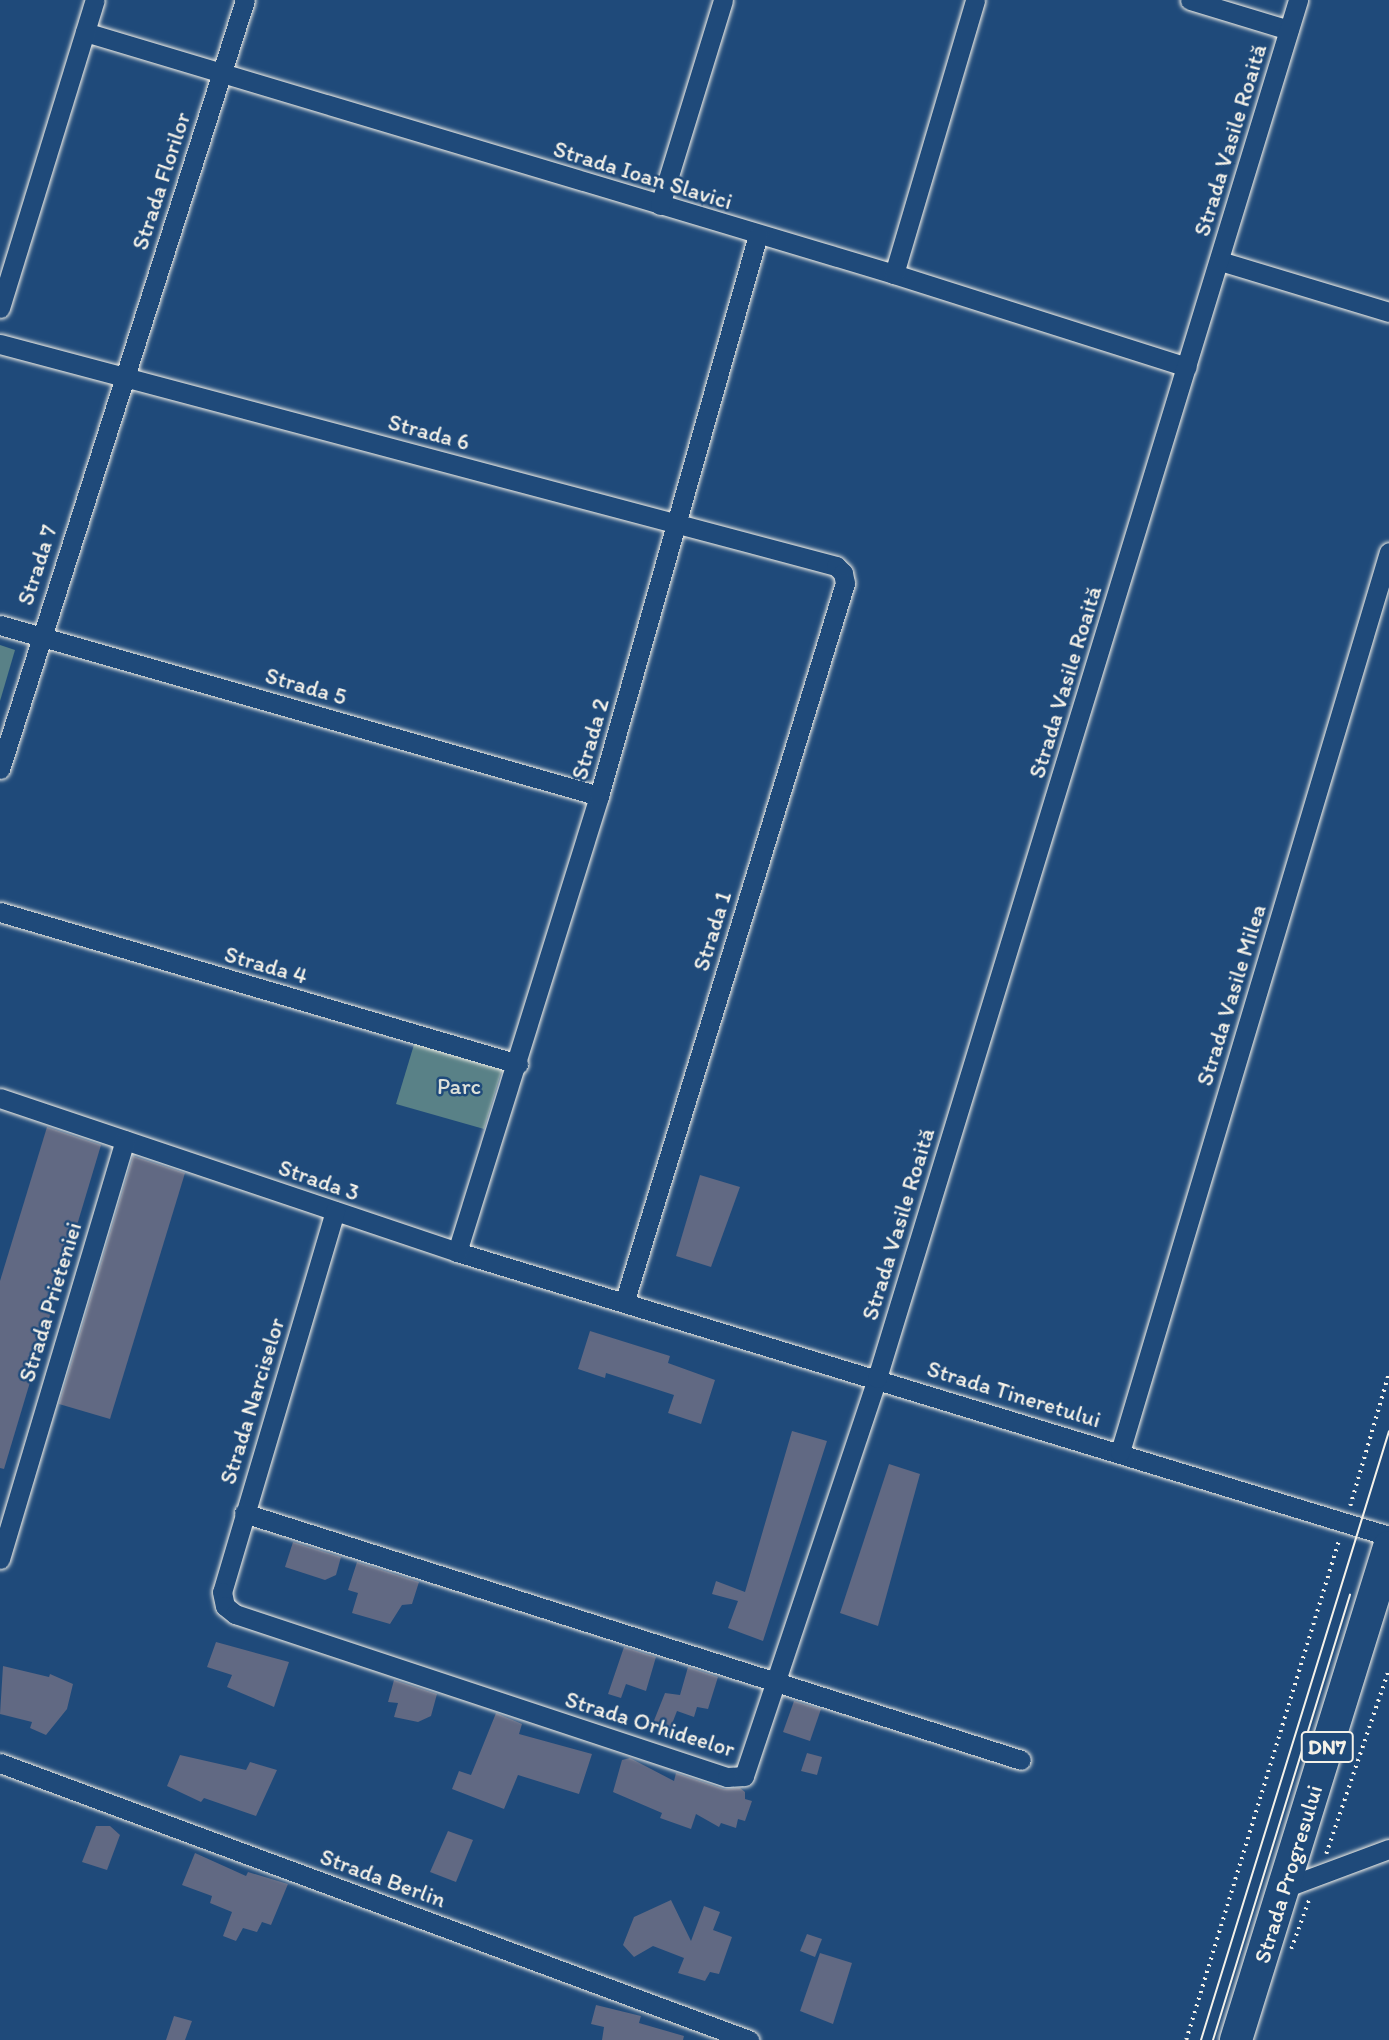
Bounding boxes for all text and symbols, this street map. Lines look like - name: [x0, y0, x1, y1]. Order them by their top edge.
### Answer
- street label: Strada Vasile Roaită: [1188, 41, 1272, 239]
- street label: Strada Florilor: [126, 109, 196, 253]
- street label: Strada Ioan Slavici: [550, 135, 736, 215]
- street label: Strada 6: [385, 408, 473, 456]
- street label: Strada 7: [11, 521, 63, 609]
- street label: Strada Vasile Roaită: [1023, 583, 1107, 781]
- street label: Strada 5: [262, 661, 350, 711]
- street label: Strada 2: [565, 695, 615, 783]
- street label: Strada 1: [687, 888, 737, 974]
- street label: Strada Vasile Milea: [1190, 901, 1272, 1089]
- street label: Strada 4: [221, 940, 311, 990]
- park label: Parc: [437, 1072, 481, 1100]
- street label: Strada Vasile Roaită: [856, 1125, 940, 1323]
- street label: Strada 3: [275, 1153, 363, 1207]
- street label: Strada Prieteniei: [13, 1219, 87, 1385]
- street label: Strada Narciselor: [214, 1314, 290, 1488]
- street label: Strada Tineretului: [924, 1354, 1104, 1434]
- street label: Strada Orhideelor: [562, 1685, 738, 1763]
- road number: DN7: [1301, 1730, 1353, 1764]
- street label: Strada Progresului: [1248, 1781, 1328, 1967]
- street label: Strada Berlin: [316, 1843, 450, 1913]

